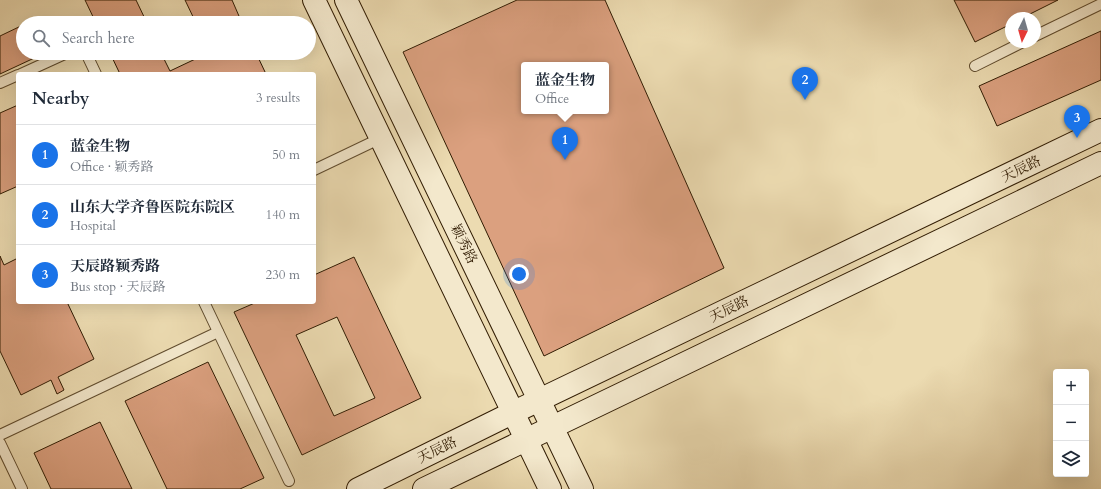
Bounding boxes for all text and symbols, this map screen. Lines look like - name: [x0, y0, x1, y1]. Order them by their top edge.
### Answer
- north arrow: [1005, 12, 1041, 48]
- search box: [16, 16, 316, 60]
- icon: search: [30, 27, 52, 49]
- text: Search here: [62, 28, 135, 48]
- popup: [521, 62, 609, 114]
- pin: 2: [792, 67, 818, 100]
- text: 蓝金生物: [535, 70, 595, 90]
- text: Nearby: [32, 87, 89, 110]
- text: 3 results: [256, 89, 300, 107]
- text: Office: [535, 90, 569, 108]
- pin: 3: [1064, 105, 1090, 138]
- pin: 1: [552, 127, 578, 160]
- text: 蓝金生物: [70, 136, 130, 156]
- text: 1: [42, 146, 48, 164]
- text: 50 m: [272, 146, 300, 164]
- street label: 天辰路: [998, 151, 1044, 187]
- text: Office · 颖秀路: [70, 158, 154, 176]
- text: 山东大学齐鲁医院东院区: [70, 197, 235, 217]
- text: 2: [42, 206, 48, 224]
- text: 140 m: [266, 206, 300, 224]
- text: Hospital: [70, 217, 116, 235]
- street label: 颖秀路: [446, 221, 482, 267]
- text: 天辰路颖秀路: [70, 256, 160, 276]
- your location: [509, 264, 529, 284]
- text: 3: [42, 266, 48, 284]
- text: 230 m: [266, 266, 300, 284]
- text: Bus stop · 天辰路: [70, 278, 166, 296]
- street label: 天辰路: [706, 291, 752, 327]
- map controls: [1053, 369, 1089, 477]
- button: +: [1053, 369, 1089, 405]
- button: −: [1053, 405, 1089, 441]
- street label: 天辰路: [414, 432, 460, 468]
- button: layers: [1053, 441, 1089, 477]

